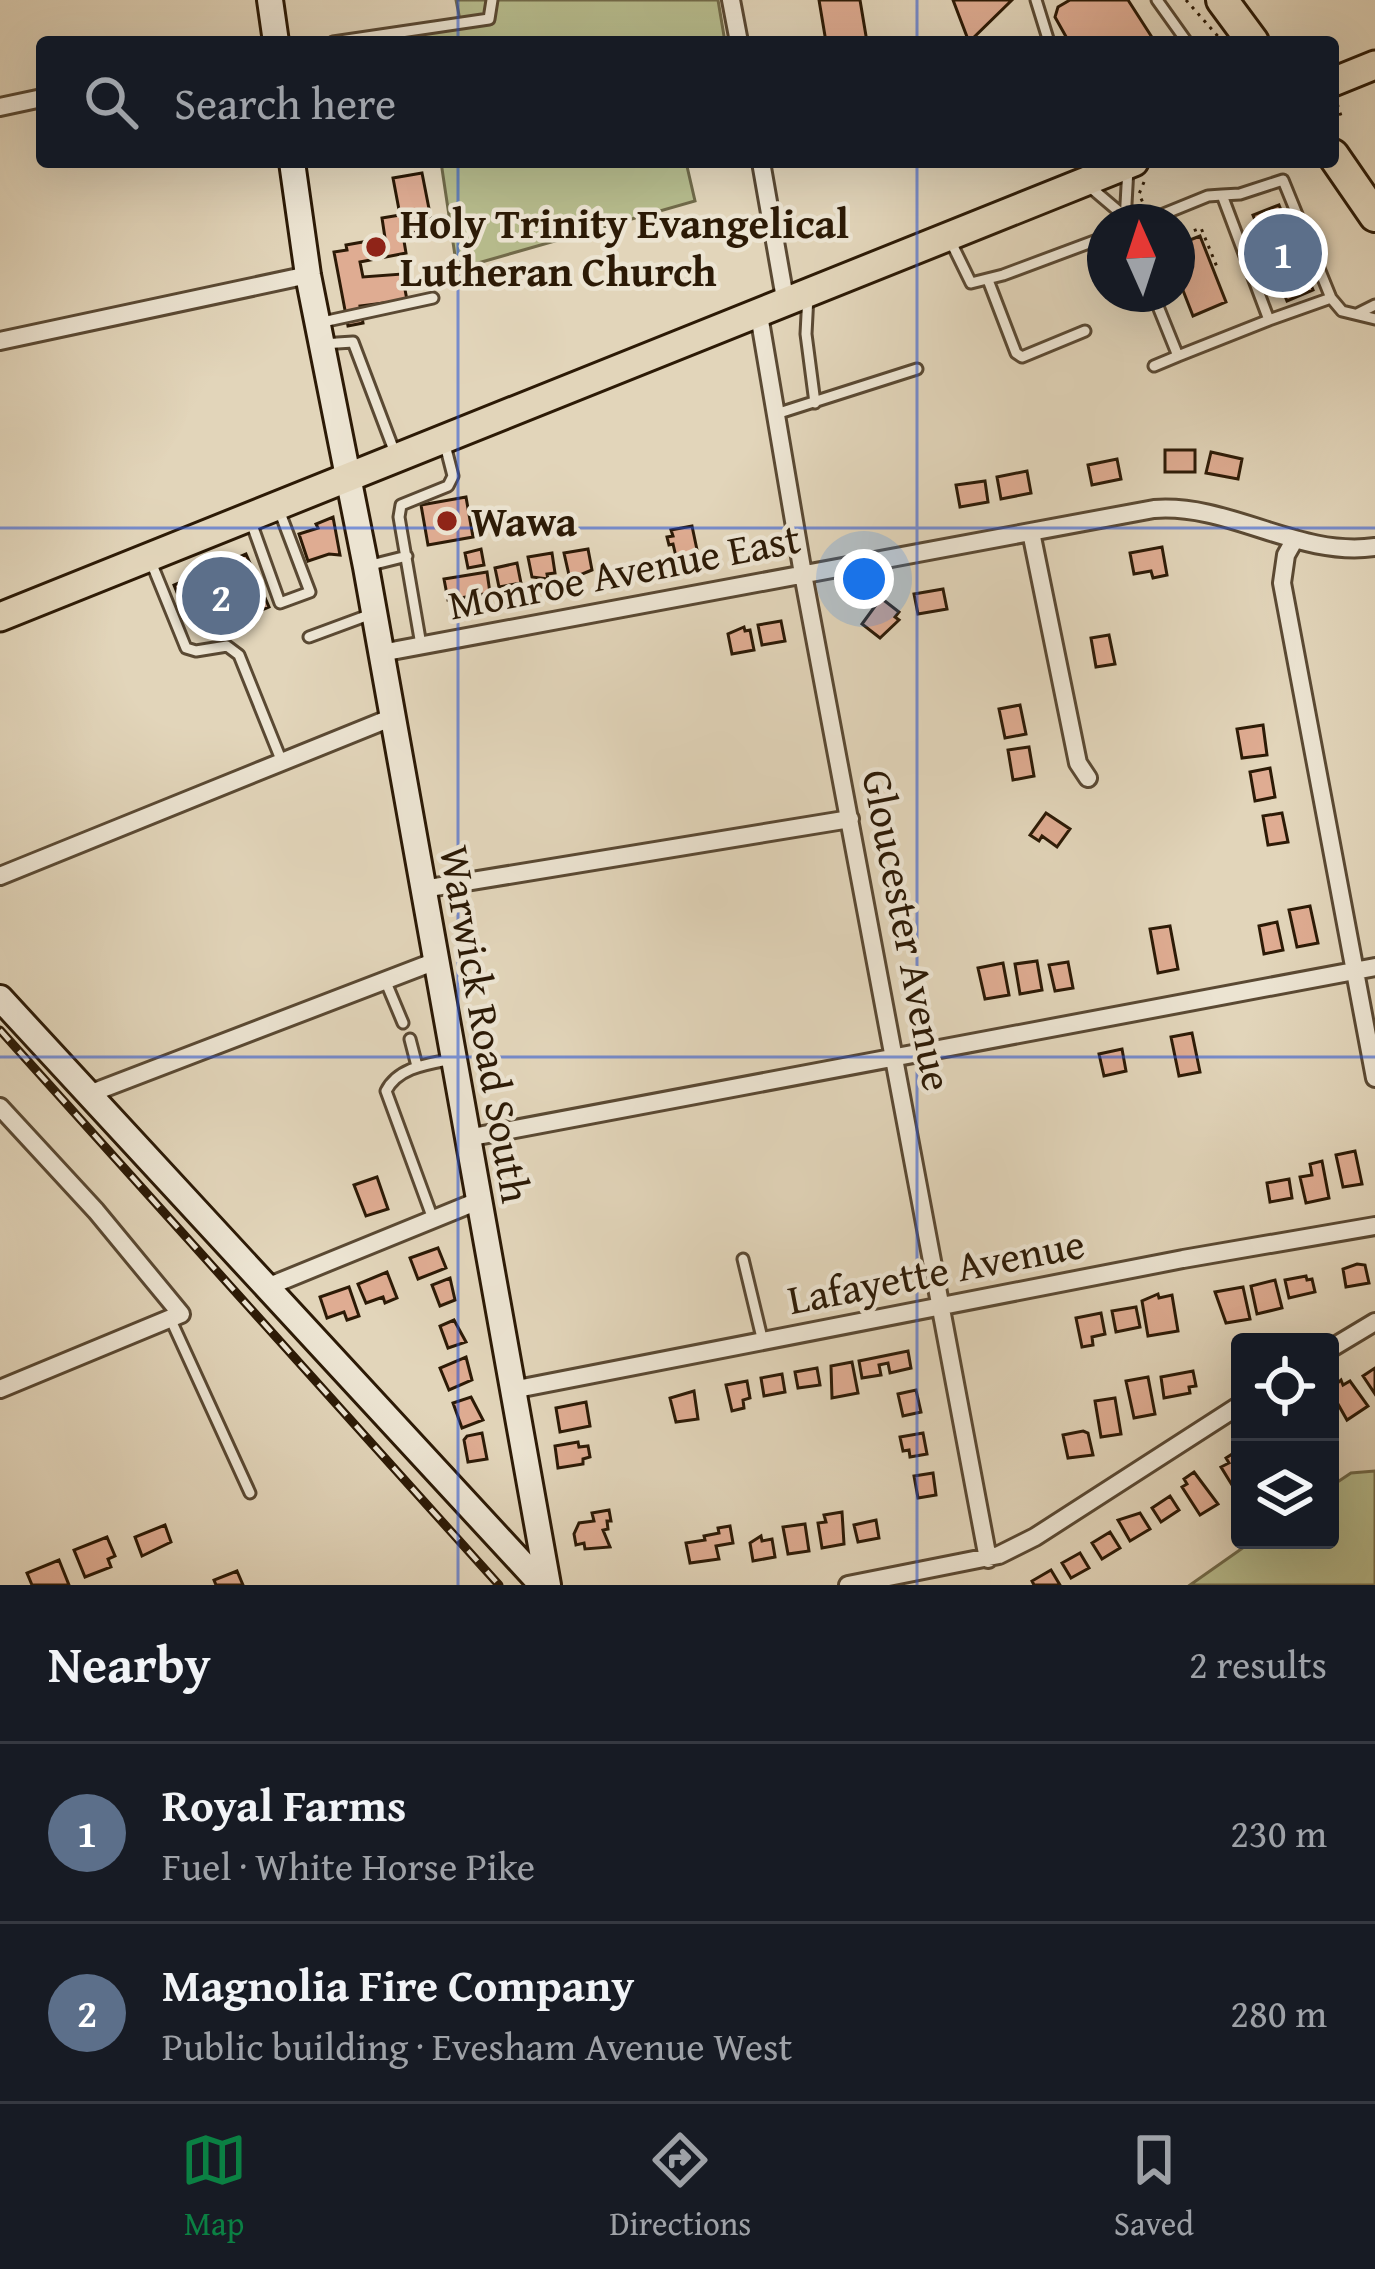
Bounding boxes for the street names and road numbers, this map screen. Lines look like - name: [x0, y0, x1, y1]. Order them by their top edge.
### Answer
- street label: Monroe Avenue East: [443, 506, 805, 635]
- street label: Gloucester Avenue: [847, 764, 970, 1096]
- street label: Warwick Road South: [425, 841, 548, 1208]
- street label: Lafayette Avenue: [782, 1212, 1090, 1329]

